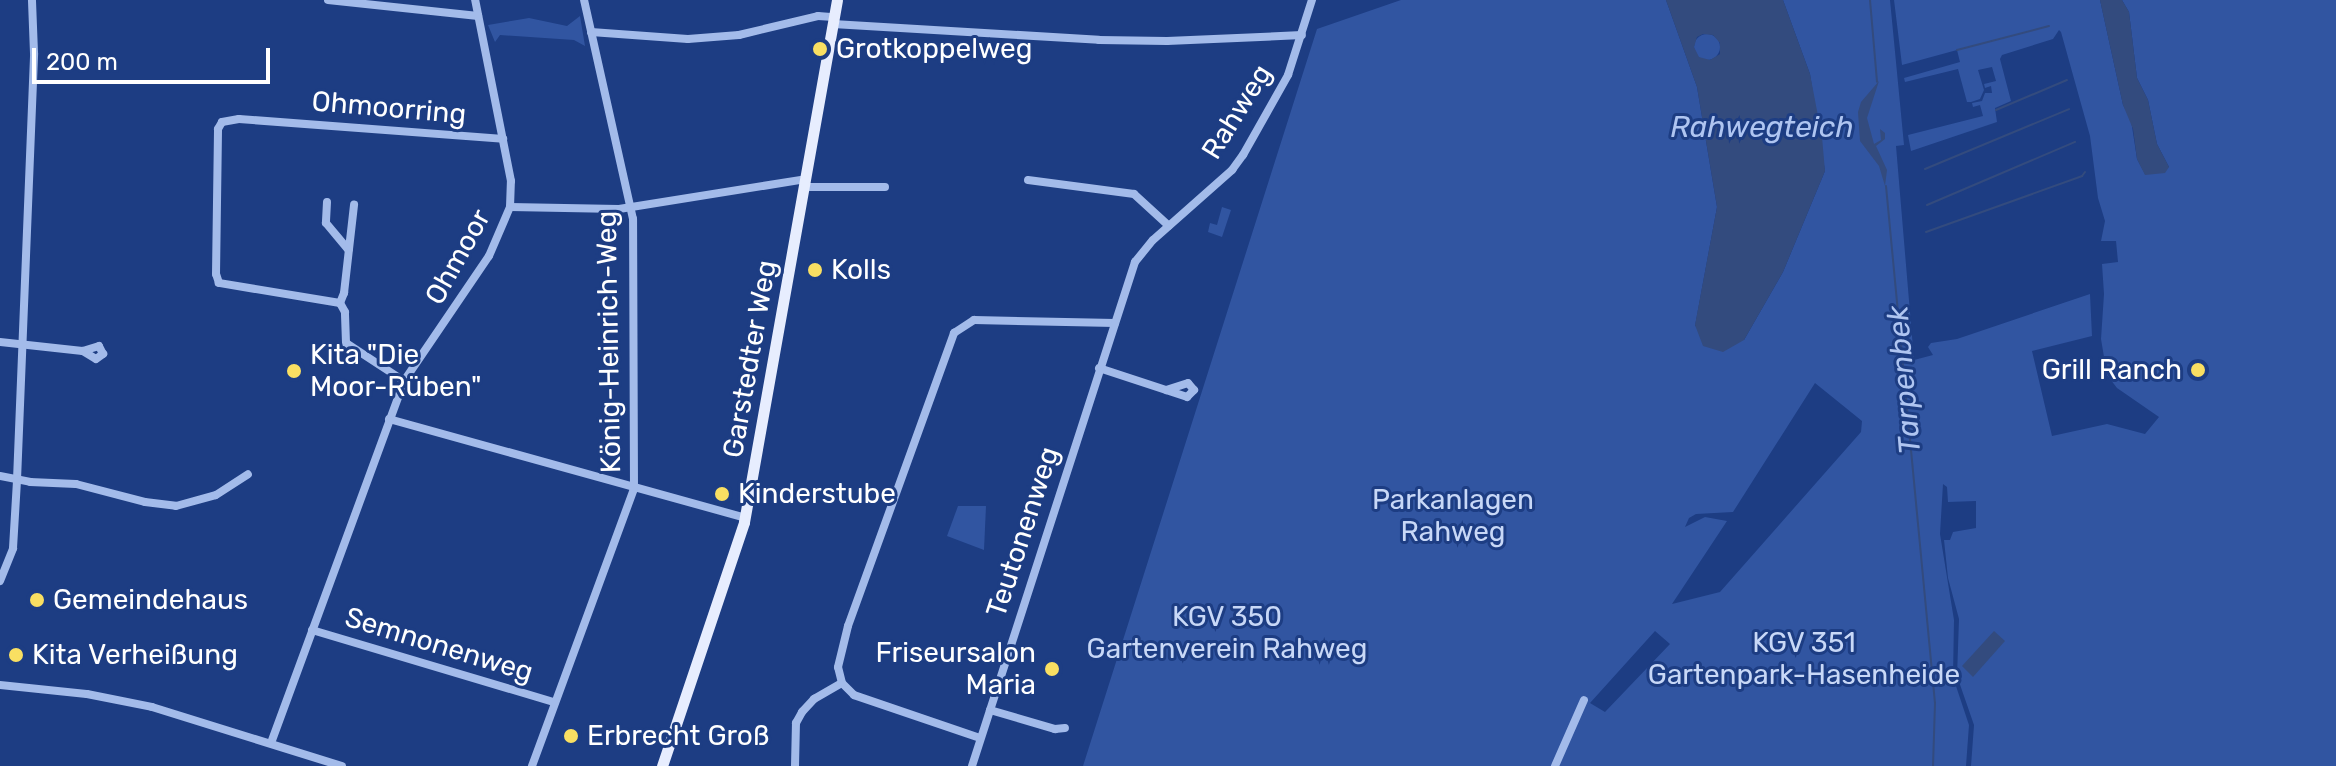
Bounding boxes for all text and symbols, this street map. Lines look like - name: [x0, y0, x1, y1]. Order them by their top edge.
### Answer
- scale bar: [36, 32, 274, 82]
- place label: Grotkoppelweg: [836, 32, 1032, 66]
- marker: Grotkoppelweg: [811, 40, 829, 58]
- text: 200 m: [46, 48, 118, 76]
- street label: Rahweg: [1195, 59, 1279, 165]
- street label: Ohmoorring: [310, 85, 468, 131]
- water label: Rahwegteich: [1670, 109, 1854, 145]
- street label: Ohmoor: [418, 204, 498, 310]
- street label: König-Heinrich-Weg: [590, 210, 628, 474]
- place label: Kolls: [831, 253, 891, 287]
- street label: Garstedter Weg: [716, 257, 784, 461]
- marker: Kolls: [806, 261, 824, 279]
- water label: Tarpenbek: [1880, 304, 1928, 456]
- place label: Kita "Die Moor-Rüben": [310, 338, 481, 404]
- place label: Grill Ranch: [2042, 353, 2182, 387]
- marker: Grill Ranch: [2189, 361, 2207, 379]
- marker: Kita "Die Moor-Rüben": [285, 362, 303, 380]
- street label: Teutonenweg: [980, 443, 1066, 621]
- place label: Kinderstube: [738, 477, 896, 511]
- park label: Parkanlagen Rahweg: [1372, 483, 1534, 549]
- marker: Kinderstube: [713, 485, 731, 503]
- place label: Gemeindehaus: [53, 583, 248, 617]
- marker: Gemeindehaus: [28, 591, 46, 609]
- street label: Semnonenweg: [341, 600, 537, 690]
- park label: KGV 350 Gartenverein Rahweg: [1087, 600, 1367, 666]
- park label: KGV 351 Gartenpark-Hasenheide: [1648, 626, 1960, 692]
- place label: Friseursalon Maria: [876, 636, 1036, 702]
- place label: Kita Verheißung: [32, 638, 239, 672]
- marker: Kita Verheißung: [7, 646, 25, 664]
- marker: Friseursalon Maria: [1043, 660, 1061, 678]
- place label: Erbrecht Groß: [587, 719, 769, 753]
- marker: Erbrecht Groß: [562, 727, 580, 745]

